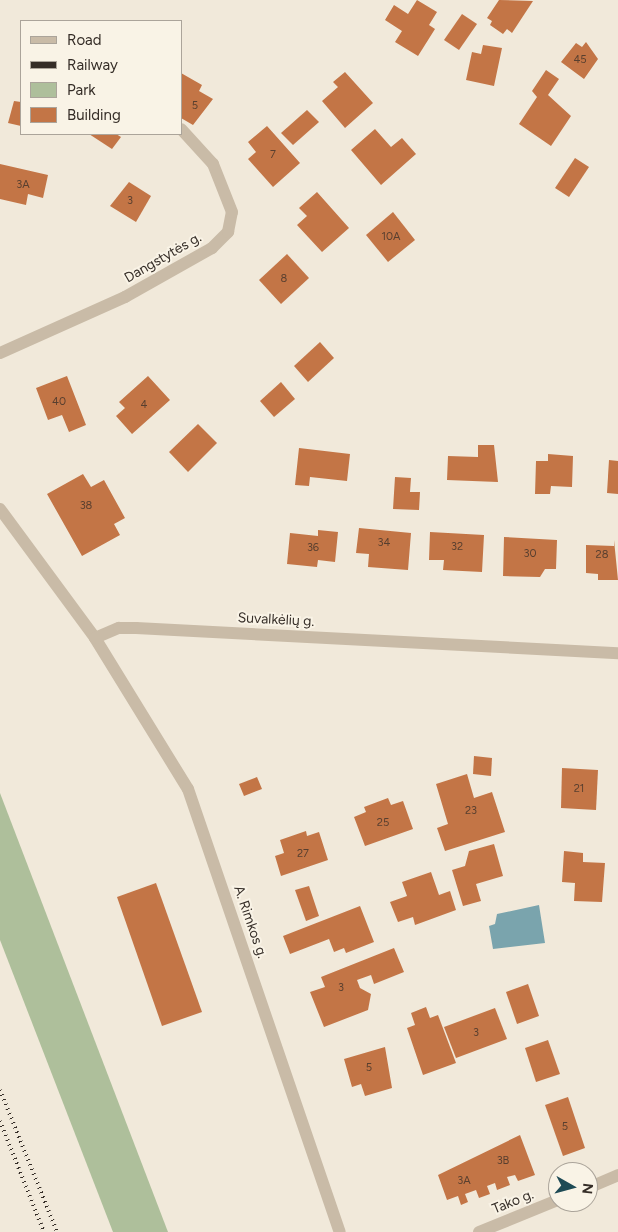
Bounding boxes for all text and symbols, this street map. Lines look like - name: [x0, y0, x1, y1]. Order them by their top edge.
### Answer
- legend: [20, 20, 182, 135]
- text: Road: [67, 31, 102, 49]
- house number: 45: [573, 53, 587, 67]
- text: Railway: [67, 56, 118, 74]
- text: Park: [67, 81, 96, 99]
- house number: 5: [192, 99, 198, 113]
- text: Building: [67, 106, 121, 124]
- house number: 7: [270, 148, 276, 162]
- house number: 3A: [16, 178, 30, 192]
- house number: 3: [127, 194, 133, 208]
- street label: Dangstytės g.: [122, 229, 204, 287]
- house number: 10A: [381, 230, 401, 244]
- house number: 8: [281, 272, 287, 286]
- house number: 40: [52, 395, 66, 409]
- house number: 4: [141, 398, 147, 412]
- house number: 38: [80, 499, 92, 513]
- house number: 34: [378, 536, 390, 550]
- house number: 32: [451, 540, 463, 554]
- house number: 36: [307, 541, 319, 555]
- house number: 30: [523, 547, 537, 561]
- house number: 28: [596, 548, 608, 562]
- street label: Suvalkėlių g.: [237, 610, 315, 630]
- house number: 21: [574, 782, 584, 796]
- house number: 23: [465, 804, 477, 818]
- house number: 25: [377, 816, 389, 830]
- house number: 27: [297, 847, 309, 861]
- street label: A. Rimkos g.: [230, 884, 270, 960]
- house number: 3: [338, 981, 344, 995]
- house number: 3: [473, 1026, 479, 1040]
- house number: 5: [366, 1061, 372, 1075]
- house number: 5: [562, 1120, 568, 1134]
- house number: 3B: [497, 1154, 509, 1168]
- north arrow: [548, 1162, 598, 1212]
- house number: 3A: [457, 1174, 471, 1188]
- text: N: [578, 1182, 596, 1195]
- street label: Tako g.: [490, 1186, 536, 1218]

